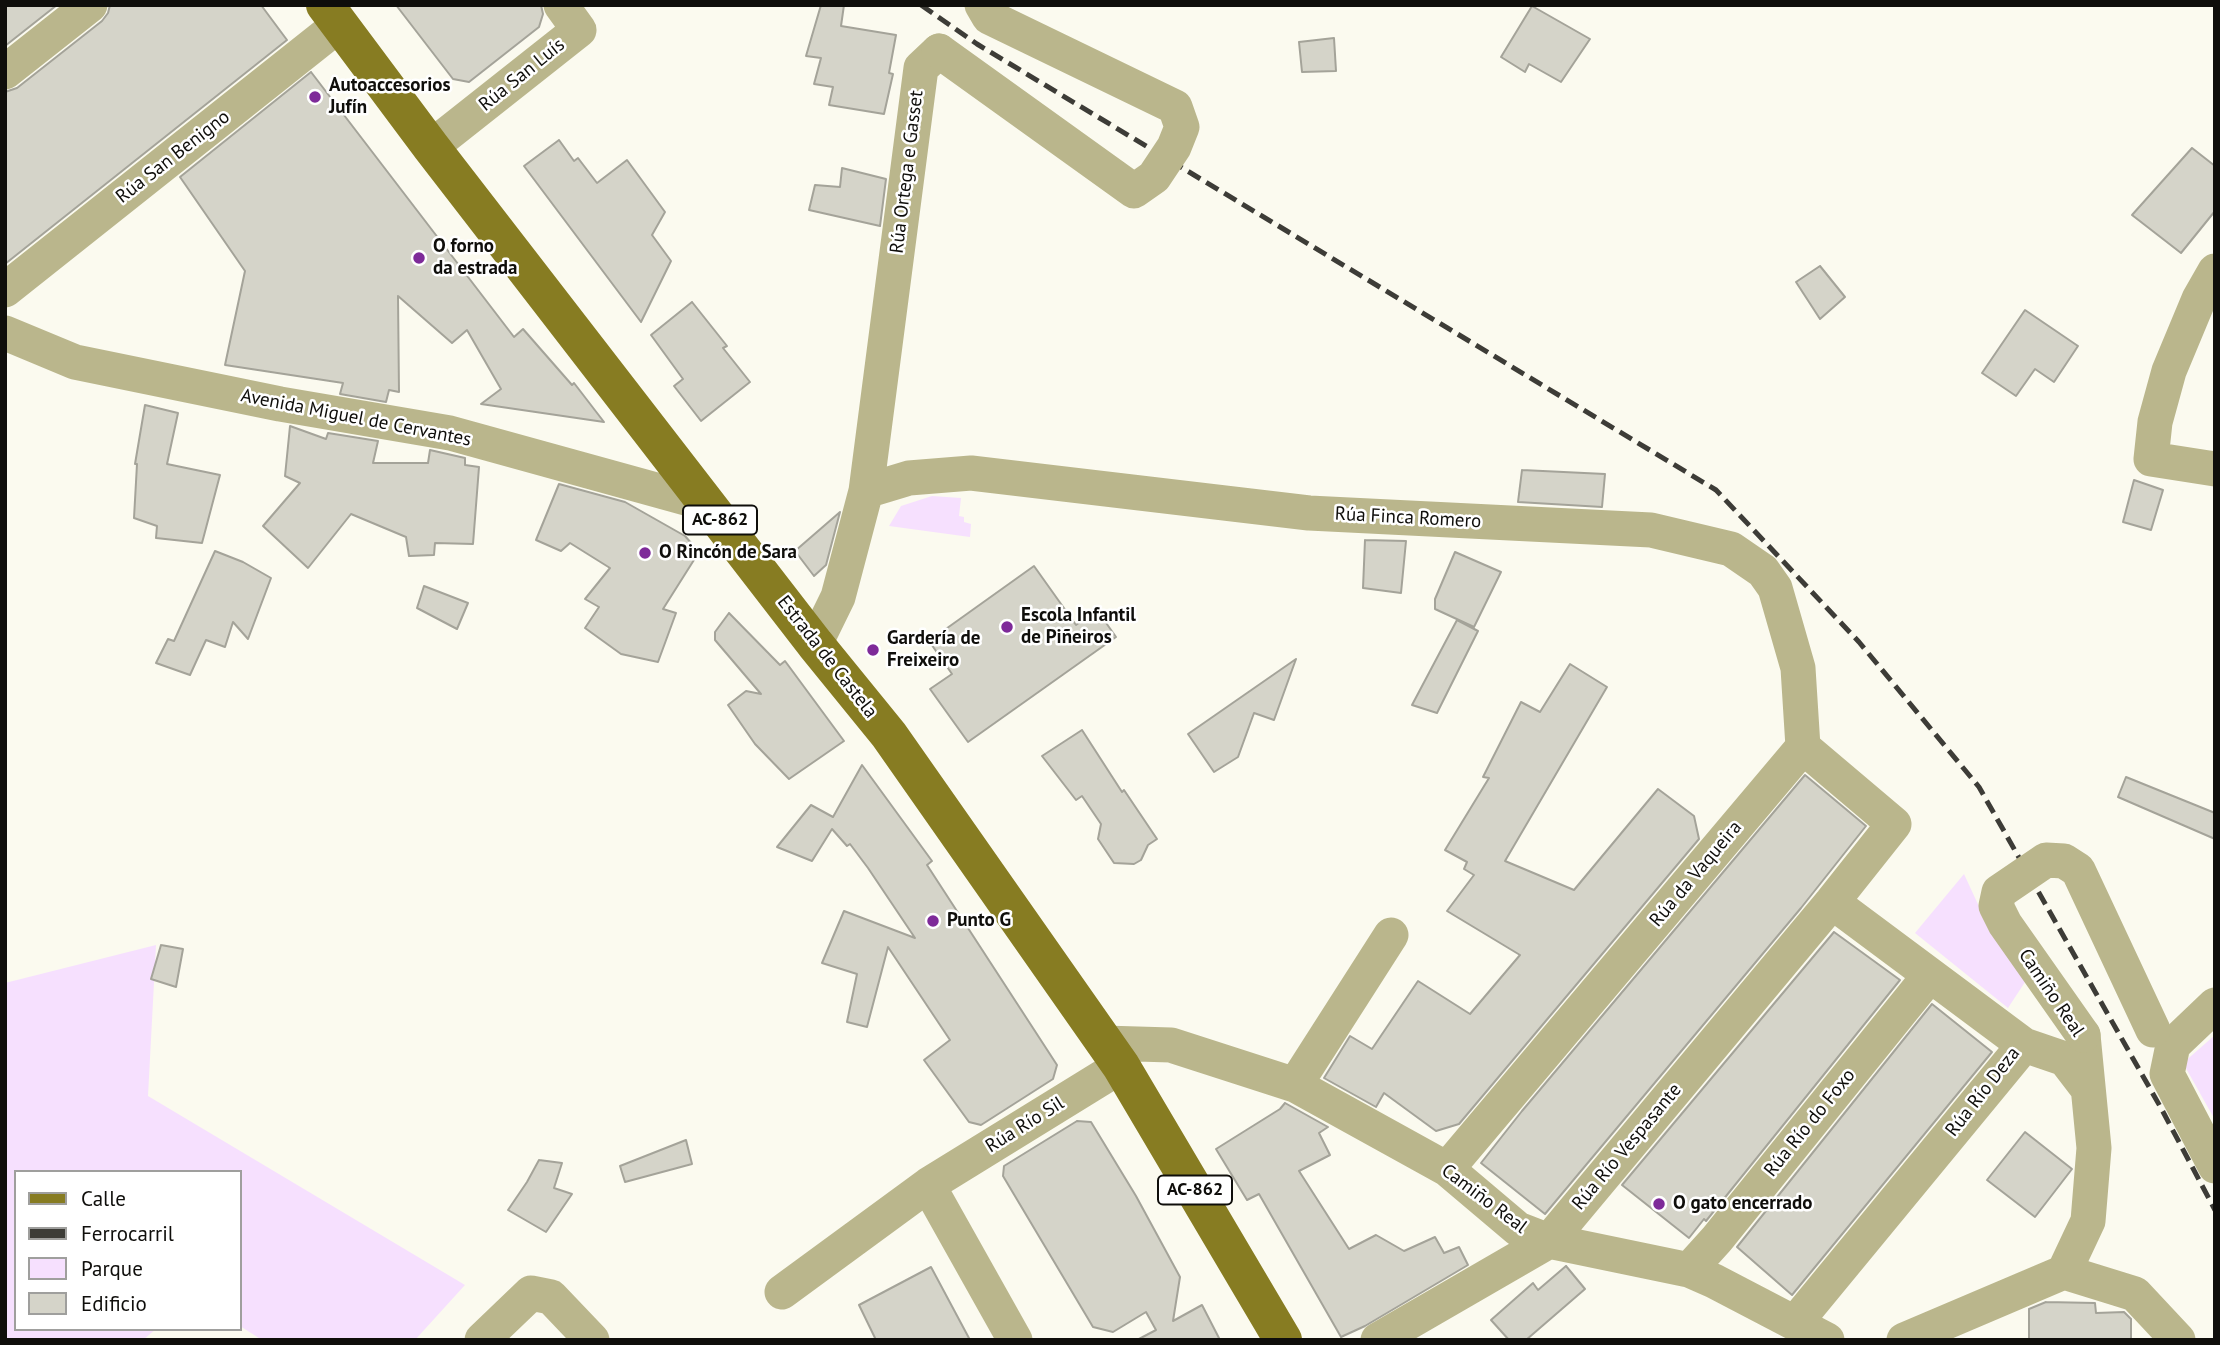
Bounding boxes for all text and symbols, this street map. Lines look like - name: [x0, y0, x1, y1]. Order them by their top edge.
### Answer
- street label: Rúa San Luís: [475, 34, 569, 116]
- place label: Autoaccesorios Jufín: [329, 75, 451, 119]
- marker: Autoaccesorios Jufín: [307, 89, 323, 105]
- street label: Rúa Ortega e Gasset: [886, 89, 928, 255]
- street label: Rúa San Benigno: [112, 106, 234, 208]
- place label: O forno da estrada: [433, 236, 518, 280]
- marker: O forno da estrada: [411, 250, 427, 266]
- street label: Avenida Miguel de Cervantes: [239, 384, 473, 452]
- street label: Rúa Finca Romero: [1334, 503, 1482, 533]
- road number: AC-862: [683, 506, 757, 534]
- place label: O Rincón de Sara: [659, 542, 797, 564]
- marker: O Rincón de Sara: [637, 545, 653, 561]
- street label: Estrada de Castela: [772, 591, 882, 723]
- place label: Escola Infantil de Piñeiros: [1021, 605, 1136, 649]
- marker: Escola Infantil de Piñeiros: [999, 619, 1015, 635]
- place label: Gardería de Freixeiro: [887, 628, 980, 672]
- marker: Gardería de Freixeiro: [865, 642, 881, 658]
- street label: Rúa da Vaqueira: [1645, 817, 1747, 931]
- place label: Punto G: [947, 910, 1011, 932]
- marker: Punto G: [925, 913, 941, 929]
- street label: Camiño Real: [2013, 945, 2089, 1041]
- street label: Rúa Río Deza: [1941, 1043, 2025, 1141]
- street label: Rúa Río do Foxo: [1760, 1065, 1860, 1181]
- street label: Rúa Río Vespasante: [1567, 1079, 1687, 1215]
- street label: Rúa Río Sil: [982, 1092, 1068, 1158]
- street label: Camiño Real: [1437, 1159, 1531, 1239]
- legend: [14, 1170, 242, 1331]
- road number: AC-862: [1158, 1176, 1232, 1204]
- text: Calle: [81, 1185, 126, 1212]
- place label: O gato encerrado: [1673, 1193, 1812, 1215]
- marker: O gato encerrado: [1651, 1196, 1667, 1212]
- text: Ferrocarril: [81, 1220, 174, 1247]
- text: Parque: [81, 1255, 143, 1282]
- text: Edificio: [81, 1290, 147, 1317]

